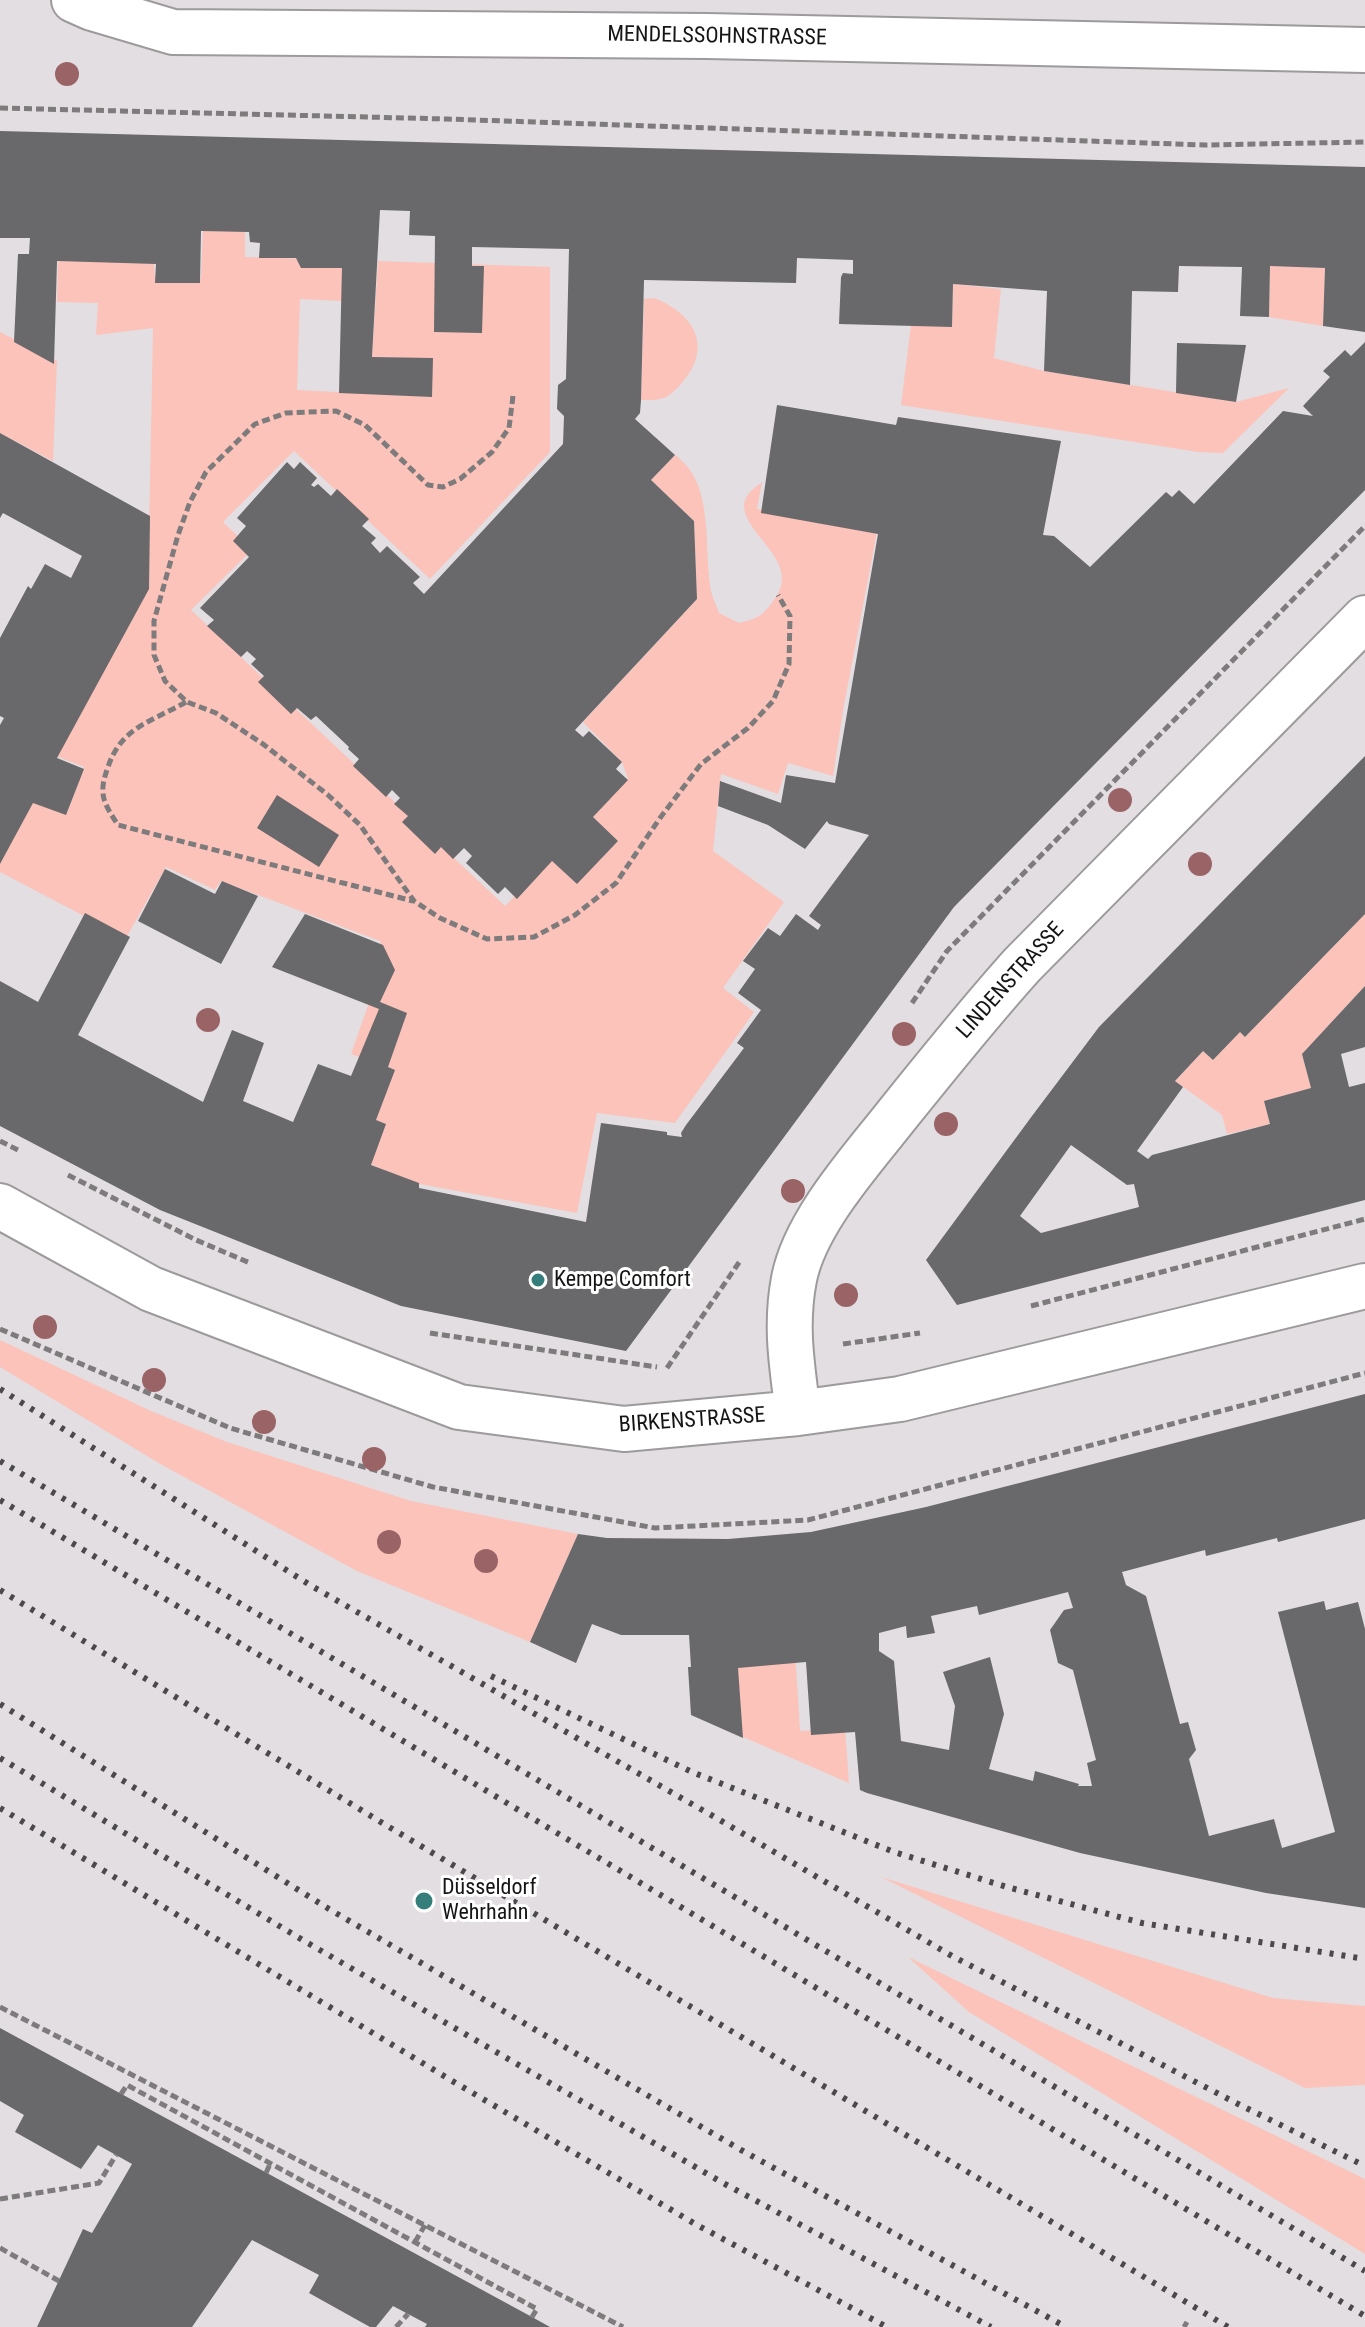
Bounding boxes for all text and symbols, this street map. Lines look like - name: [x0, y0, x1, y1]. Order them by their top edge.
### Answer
- street label: MENDELSSOHNSTRASSE: [607, 22, 827, 52]
- street label: LINDENSTRASSE: [952, 917, 1070, 1045]
- place label: Kempe Comfort: [554, 1267, 691, 1293]
- marker: Kempe Comfort: [529, 1271, 547, 1289]
- street label: BIRKENSTRASSE: [618, 1403, 766, 1439]
- place label: Düsseldorf Wehrhahn: [442, 1875, 536, 1926]
- marker: Düsseldorf Wehrhahn: [413, 1890, 435, 1912]

